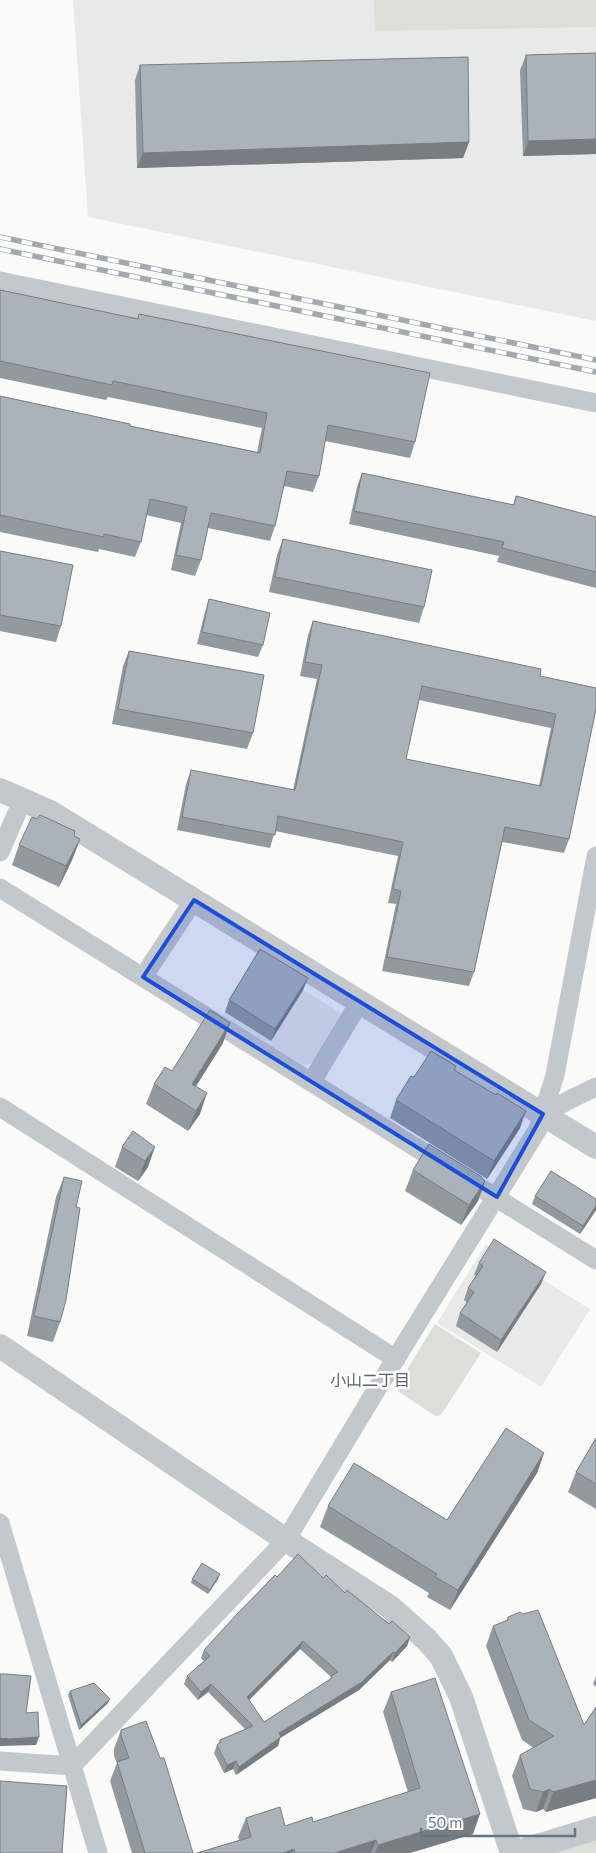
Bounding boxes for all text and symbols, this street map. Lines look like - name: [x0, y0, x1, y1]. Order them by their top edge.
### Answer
- district label: 小山二丁目: [330, 1370, 410, 1389]
- scale bar: [421, 1806, 575, 1838]
- text: 50 m: [428, 1813, 462, 1831]

